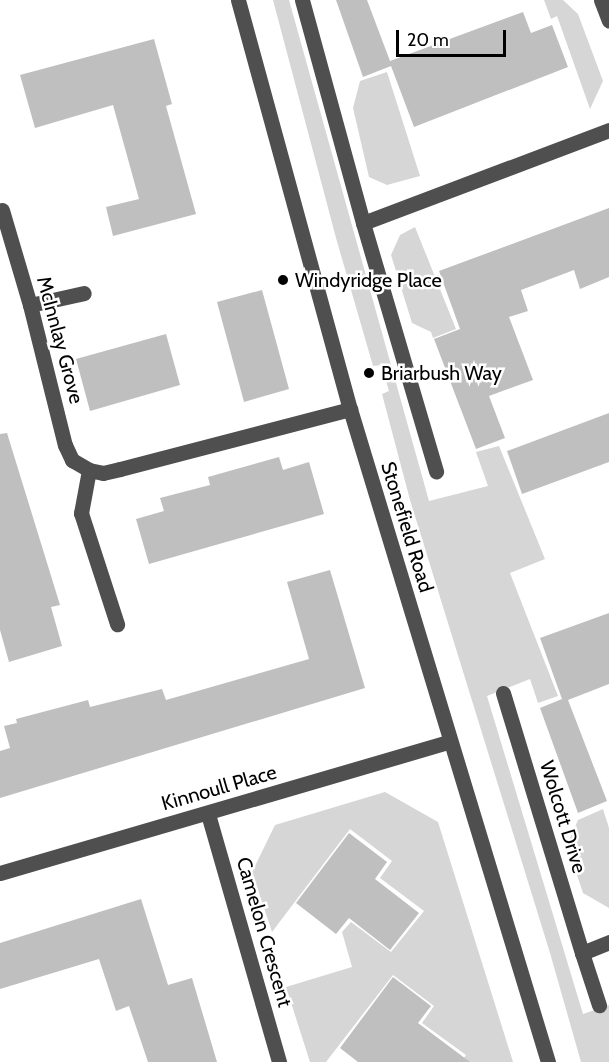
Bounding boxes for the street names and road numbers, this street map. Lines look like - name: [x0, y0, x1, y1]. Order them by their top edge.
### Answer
- street label: McInnlay Grove: [31, 274, 89, 406]
- street label: Stonefield Road: [376, 459, 438, 595]
- street label: Wolcott Drive: [535, 758, 591, 876]
- street label: Kinnoull Place: [159, 760, 279, 816]
- street label: Camelon Crescent: [231, 854, 297, 1010]

